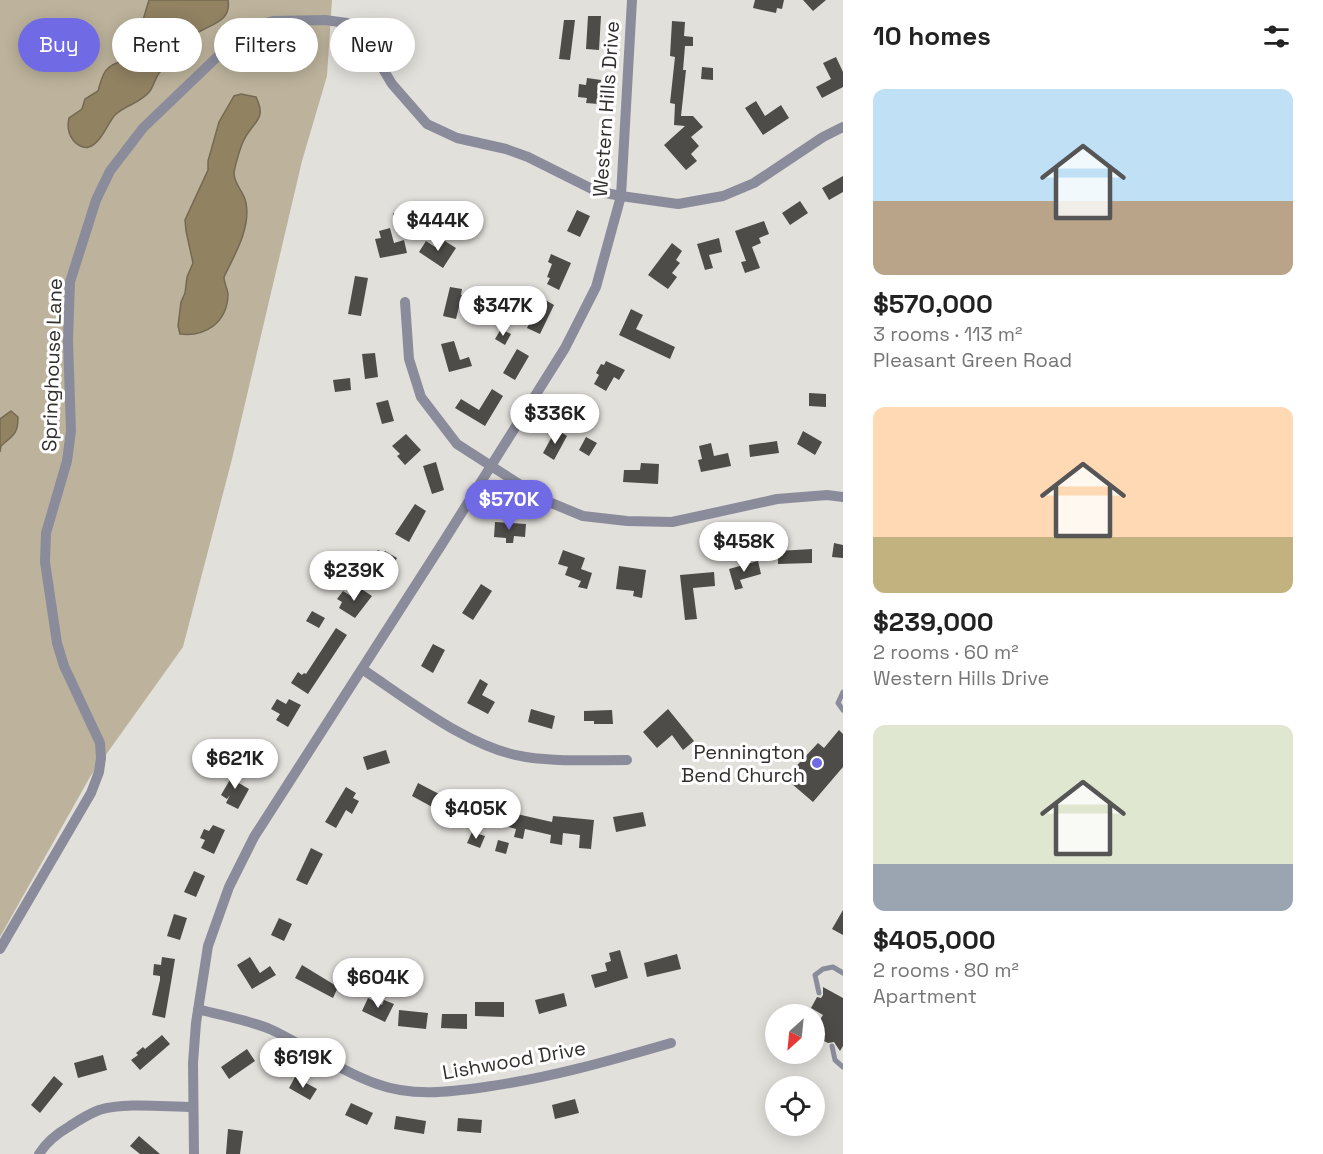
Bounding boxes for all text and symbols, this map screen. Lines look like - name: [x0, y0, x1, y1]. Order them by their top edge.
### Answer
- chip: Buy: [18, 18, 100, 72]
- chip: Rent: [112, 18, 202, 72]
- chip: Filters: [214, 18, 318, 72]
- chip: New: [330, 18, 415, 72]
- text: 10 homes: [873, 19, 991, 53]
- street label: Western Hills Drive: [587, 20, 625, 198]
- icon: filters: [1260, 20, 1293, 53]
- icon: home: [1029, 128, 1137, 236]
- pin: $444K: [396, 201, 480, 252]
- text: $444K: [407, 207, 469, 233]
- street label: Springhouse Lane: [36, 278, 68, 452]
- pin: $347K: [461, 286, 545, 337]
- text: $570,000: [873, 287, 993, 321]
- text: $347K: [473, 292, 533, 318]
- text: 3 rooms · 113 m²: [873, 321, 1022, 347]
- text: Pleasant Green Road: [873, 347, 1072, 373]
- pin: $336K: [513, 394, 597, 445]
- text: $336K: [524, 400, 586, 426]
- icon: home: [1029, 446, 1137, 554]
- pin: $570K: [467, 480, 551, 531]
- text: $570K: [479, 486, 539, 512]
- pin: $458K: [702, 522, 786, 573]
- text: $458K: [713, 528, 775, 554]
- pin: $239K: [312, 551, 396, 602]
- text: $239K: [323, 557, 385, 583]
- text: $239,000: [873, 605, 994, 639]
- text: 2 rooms · 60 m²: [873, 639, 1019, 665]
- text: Western Hills Drive: [873, 665, 1049, 691]
- pin: $621K: [193, 739, 277, 790]
- place label: Pennington Bend Church: [681, 739, 805, 788]
- text: $621K: [206, 745, 264, 771]
- marker: Pennington Bend Church: [810, 756, 824, 770]
- icon: home: [1029, 764, 1137, 872]
- pin: $405K: [434, 789, 518, 840]
- text: $405K: [445, 795, 507, 821]
- text: $405,000: [873, 923, 996, 957]
- text: 2 rooms · 80 m²: [873, 957, 1019, 983]
- pin: $604K: [336, 958, 420, 1009]
- text: $604K: [347, 964, 409, 990]
- text: Apartment: [873, 983, 977, 1009]
- north arrow: [765, 1004, 825, 1064]
- map controls: [765, 1004, 825, 1136]
- street label: Lishwood Drive: [440, 1035, 588, 1085]
- pin: $619K: [261, 1038, 345, 1089]
- text: $619K: [274, 1044, 332, 1070]
- button: locate: [765, 1076, 825, 1136]

